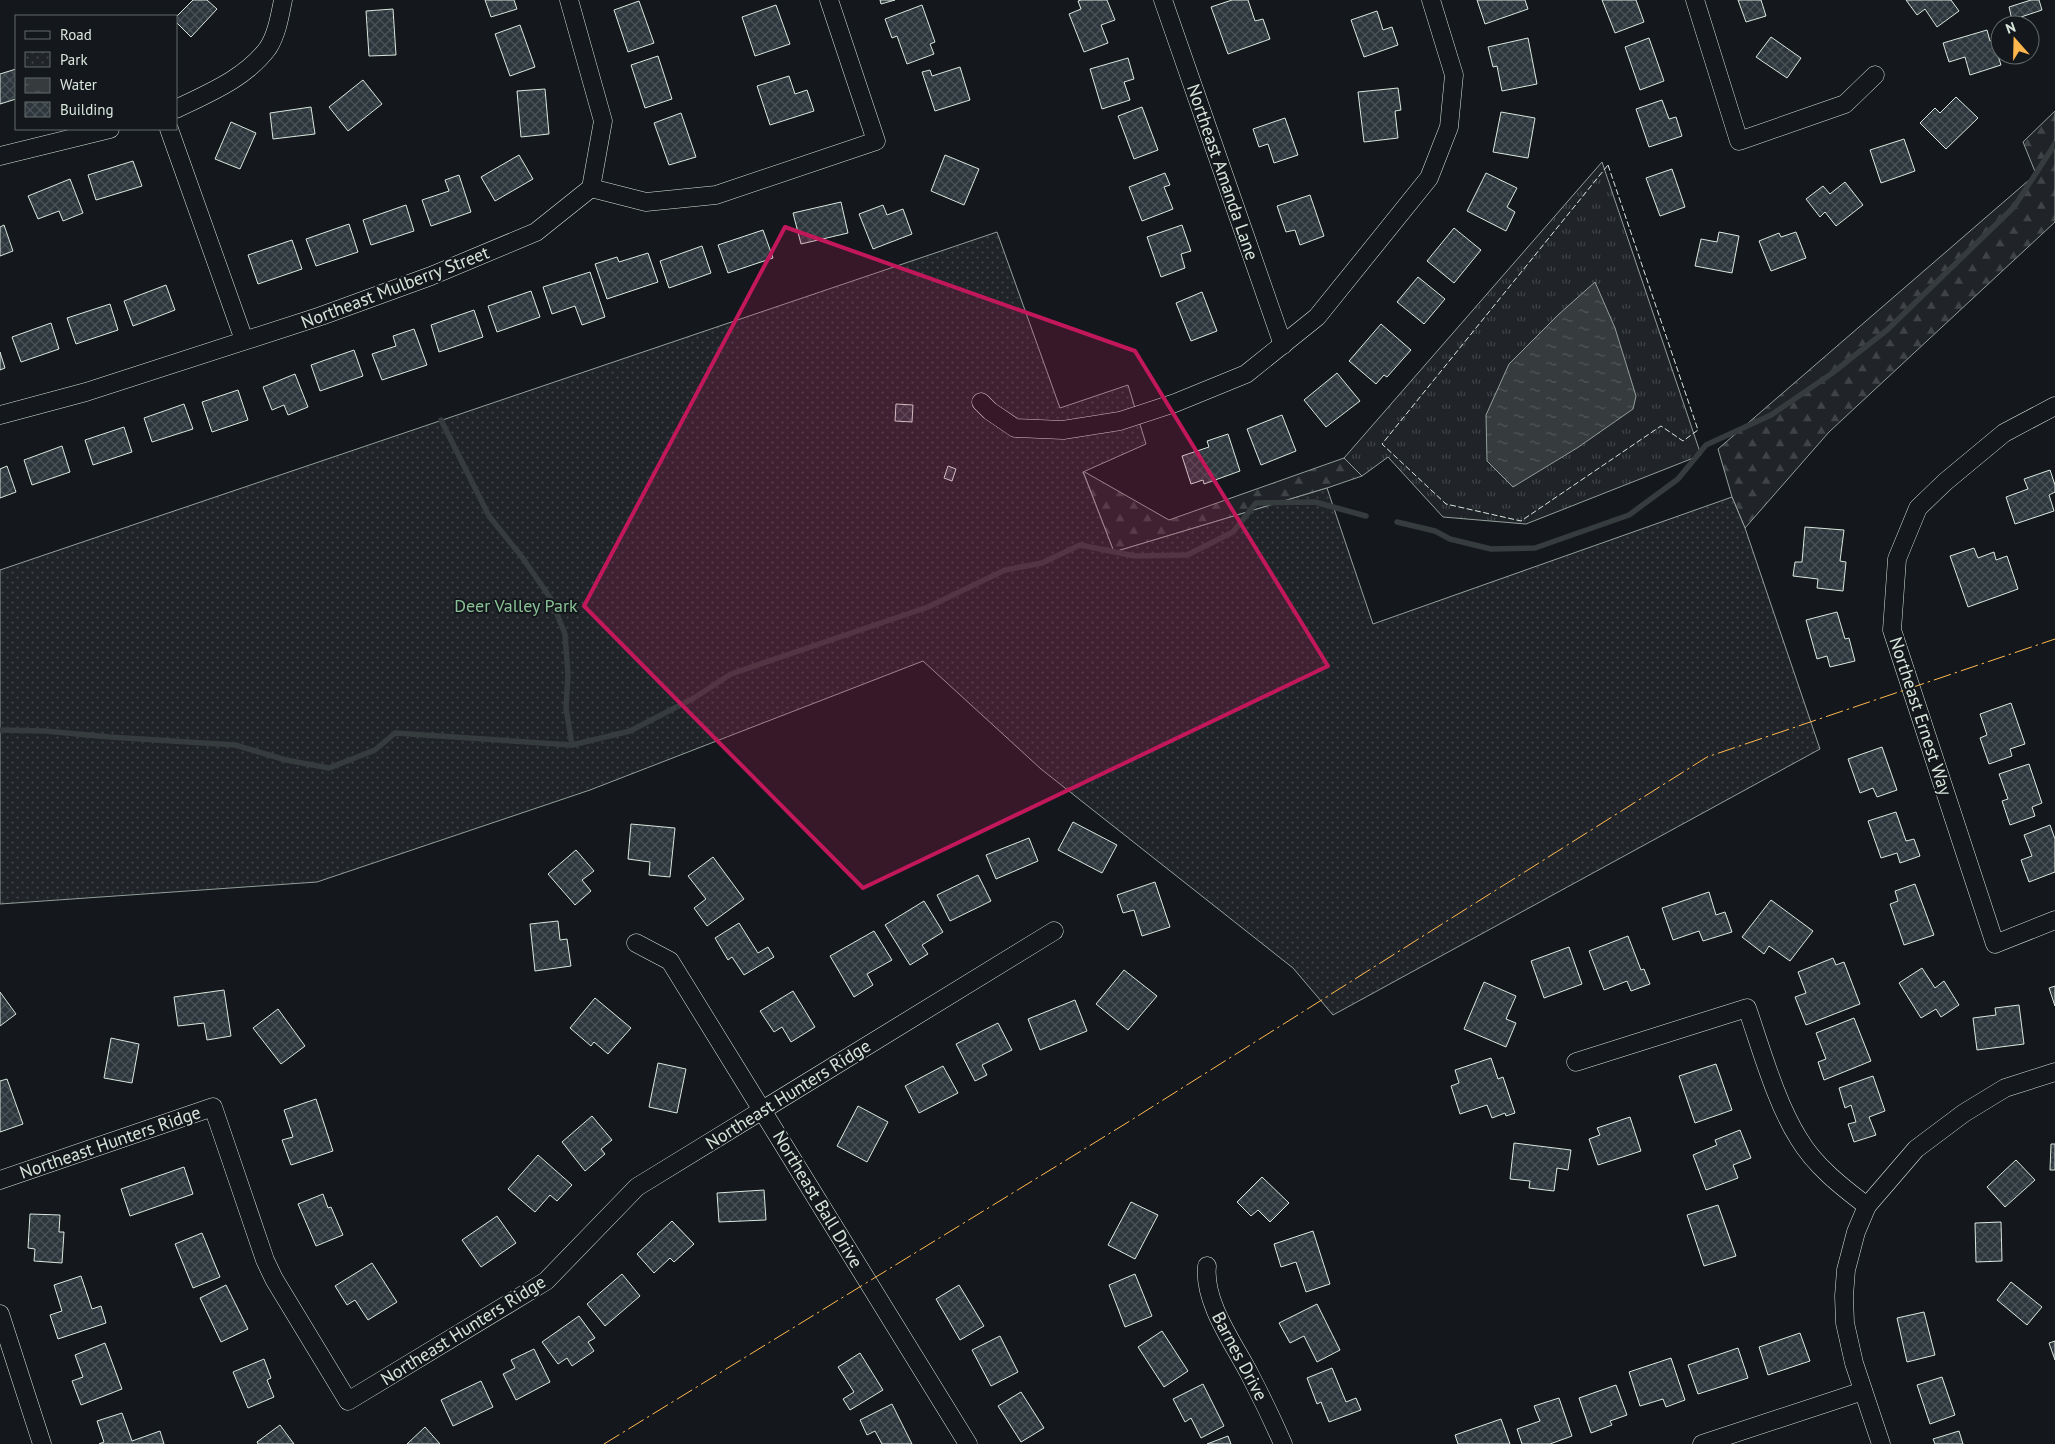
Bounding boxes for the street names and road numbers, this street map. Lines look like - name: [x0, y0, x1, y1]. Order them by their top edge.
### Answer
- street label: Northeast Amanda Lane: [1182, 81, 1264, 263]
- street label: Northeast Mulberry Street: [298, 240, 492, 334]
- street label: Northeast Ernest Way: [1885, 634, 1958, 799]
- street label: Northeast Hunters Ridge: [701, 1034, 875, 1154]
- street label: Northeast Hunters Ridge: [16, 1100, 204, 1184]
- street label: Northeast Ball Drive: [768, 1126, 868, 1272]
- street label: Northeast Hunters Ridge: [376, 1270, 550, 1390]
- street label: Barnes Drive: [1207, 1308, 1273, 1404]

